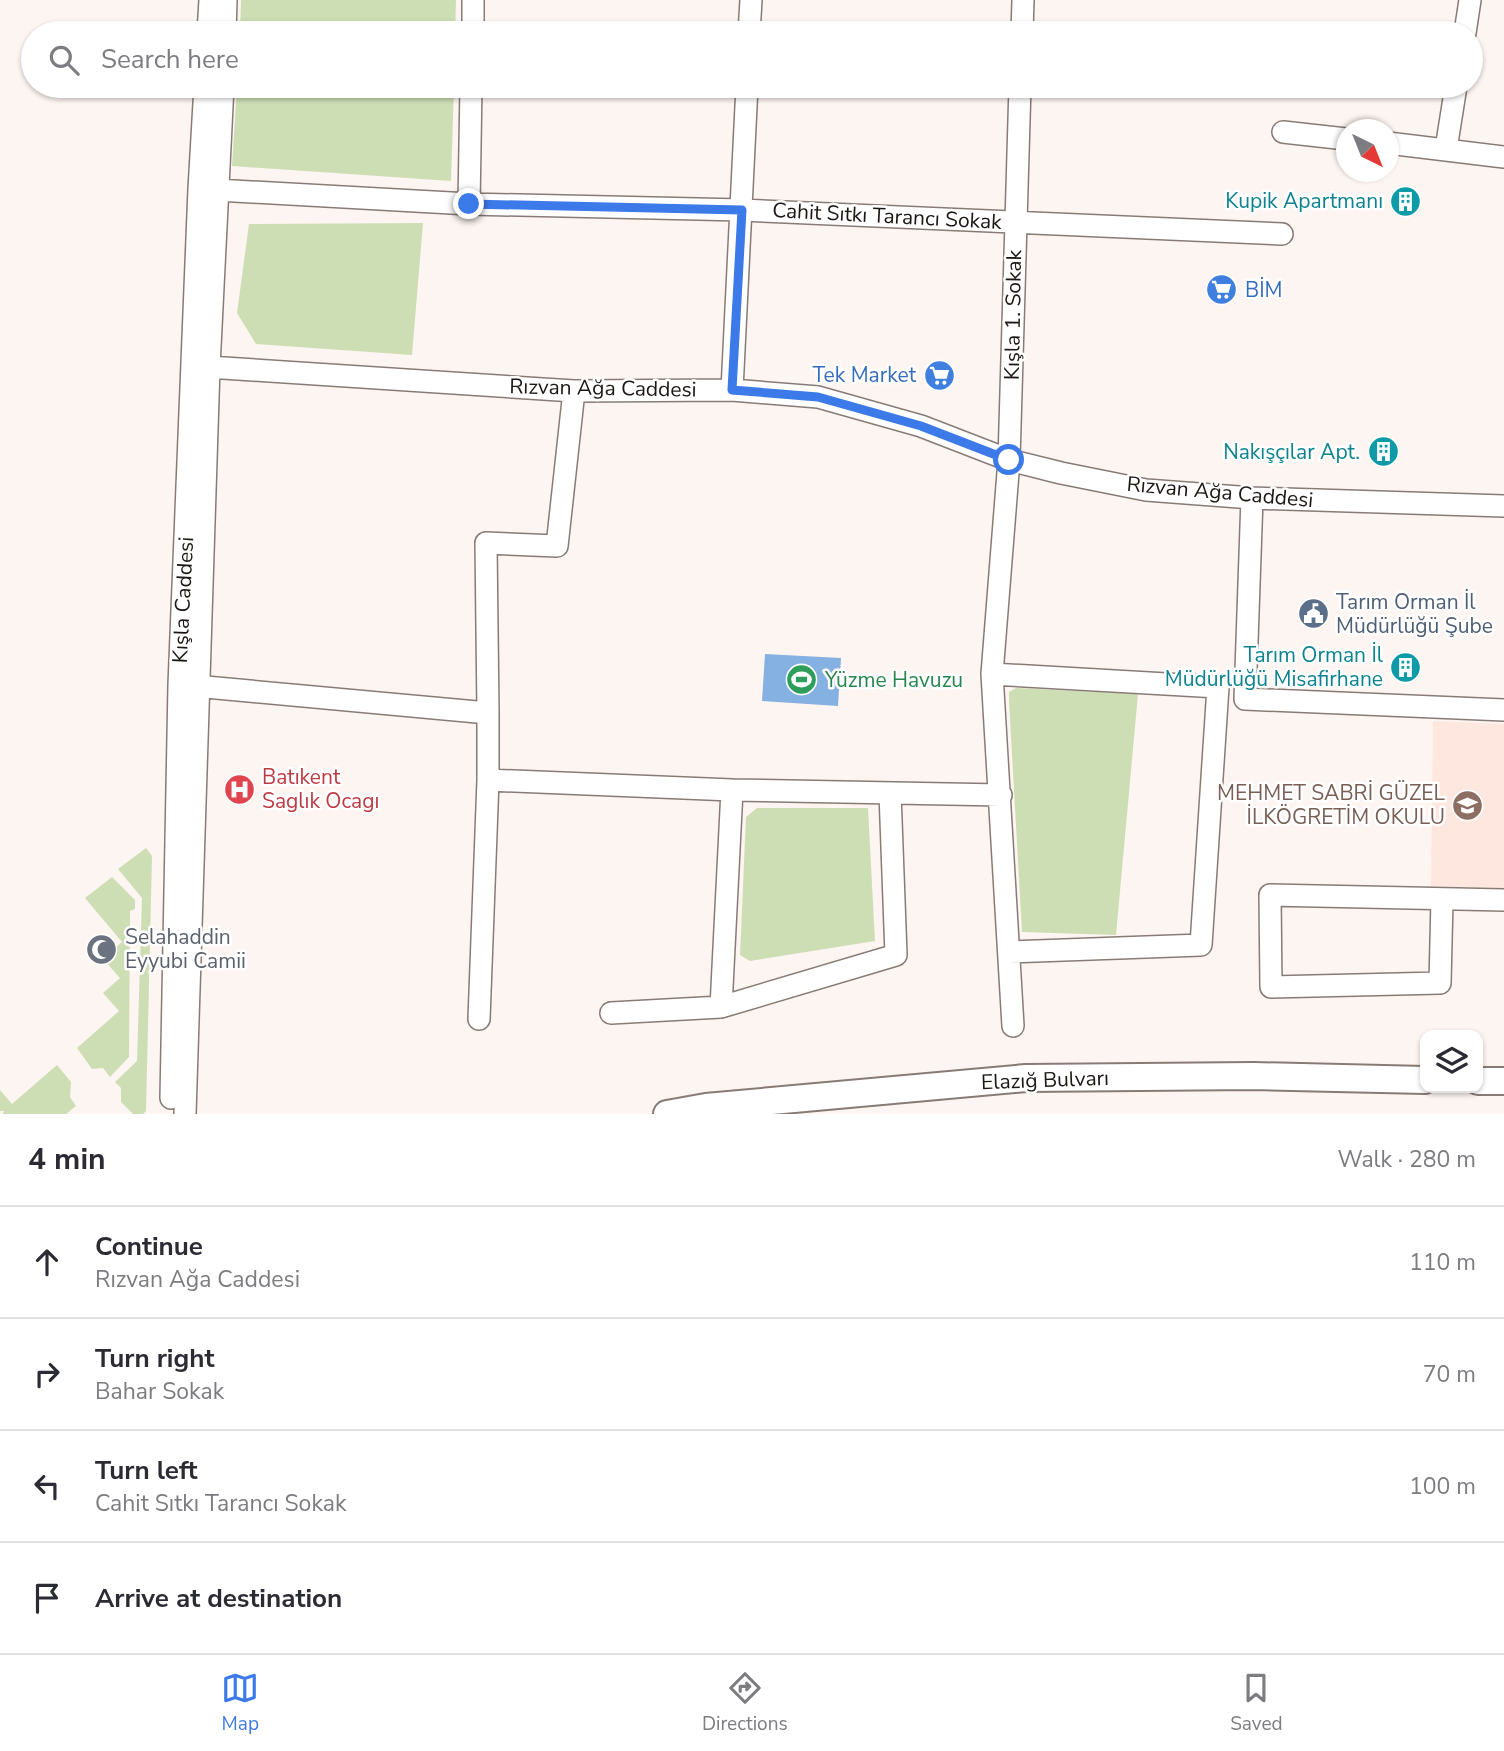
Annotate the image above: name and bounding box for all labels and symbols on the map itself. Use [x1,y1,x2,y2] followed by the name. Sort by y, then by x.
[1336,119,1399,182] north arrow
[1389,184,1423,218] building icon: Kupik Apartmanı
[1225,187,1383,215] place label: Kupik Apartmanı
[453,188,484,219] route end
[772,196,1003,236] street label: Cahit Sıtkı Tarancı Sokak
[998,249,1028,380] street label: Kışla 1. Sokak
[1205,273,1239,307] supermarket icon: BİM
[1245,276,1283,304] place label: BİM
[922,358,956,392] supermarket icon: Tek Market
[813,361,917,389] place label: Tek Market
[509,372,697,404] street label: Rızvan Ağa Caddesi
[1366,435,1400,469] building icon: Nakışçılar Apt.
[1223,438,1360,466] place label: Nakışçılar Apt.
[993,444,1024,475] route start
[1126,470,1314,514] street label: Rızvan Ağa Caddesi
[166,536,200,664] street label: Kışla Caddesi
[1336,588,1493,640] place label: Tarım Orman İl Müdürlüğü Şube
[1296,597,1330,631] public building icon: Tarım Orman İl Müdürlüğü Şube
[1165,641,1384,693] place label: Tarım Orman İl Müdürlüğü Misafirhane
[1389,650,1423,684] building icon: Tarım Orman İl Müdürlüğü Misafirhane
[785,663,819,697] sports icon: Yüzme Havuzu
[824,666,963,694] place label: Yüzme Havuzu
[262,763,379,815] place label: Batıkent Saglık Ocagı
[222,772,256,806] hospital icon: Batıkent Saglık Ocagı
[1217,779,1446,831] place label: MEHMET SABRİ GÜZEL İLKÖGRETİM OKULU
[1451,788,1485,822] school or university icon: MEHMET SABRİ GÜZEL İLKÖGRETİM OKULU
[125,923,246,975] place label: Selahaddin Eyyubi Camii
[85,932,119,966] mosque icon: Selahaddin Eyyubi Camii
[981,1064,1109,1096] street label: Elazığ Bulvarı

